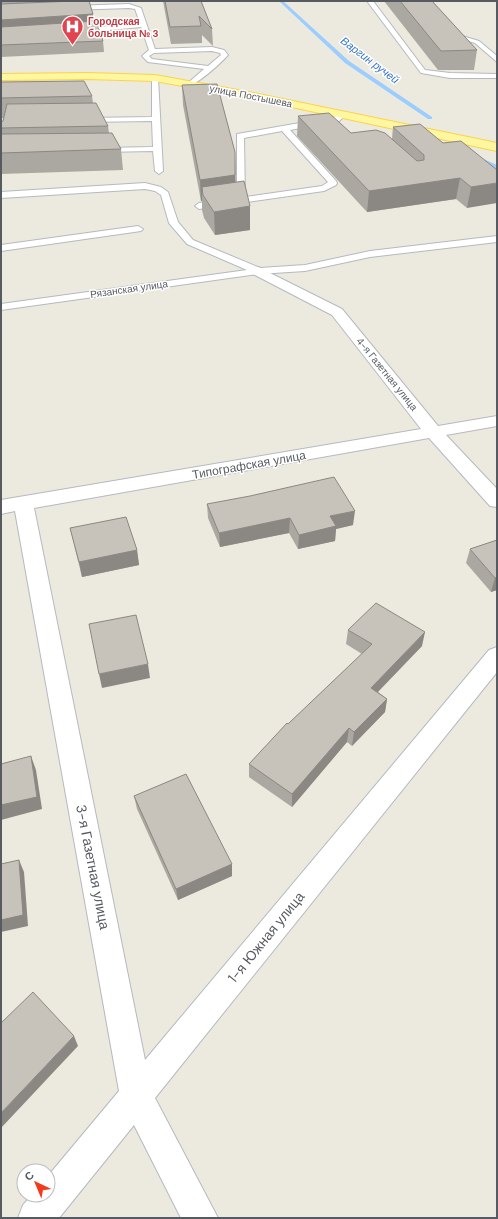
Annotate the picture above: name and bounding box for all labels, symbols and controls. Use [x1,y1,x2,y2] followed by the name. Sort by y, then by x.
[60,14,86,47] hospital icon: Городская больница № 3
[88,15,158,40] place label: Городская больница № 3
[338,34,402,86] water label: Варгин ручей
[209,82,294,110] street label: улица Постышева
[89,277,169,301] street label: Рязанская улица
[353,335,421,414] street label: 4-я Газетная улица
[191,447,307,483] street label: Типографская улица
[72,803,114,931] street label: 3-я Газетная улица
[224,888,308,986] street label: 1-я Южная улица
[16,1163,56,1203] north arrow
[21,1168,37,1184] text: С

